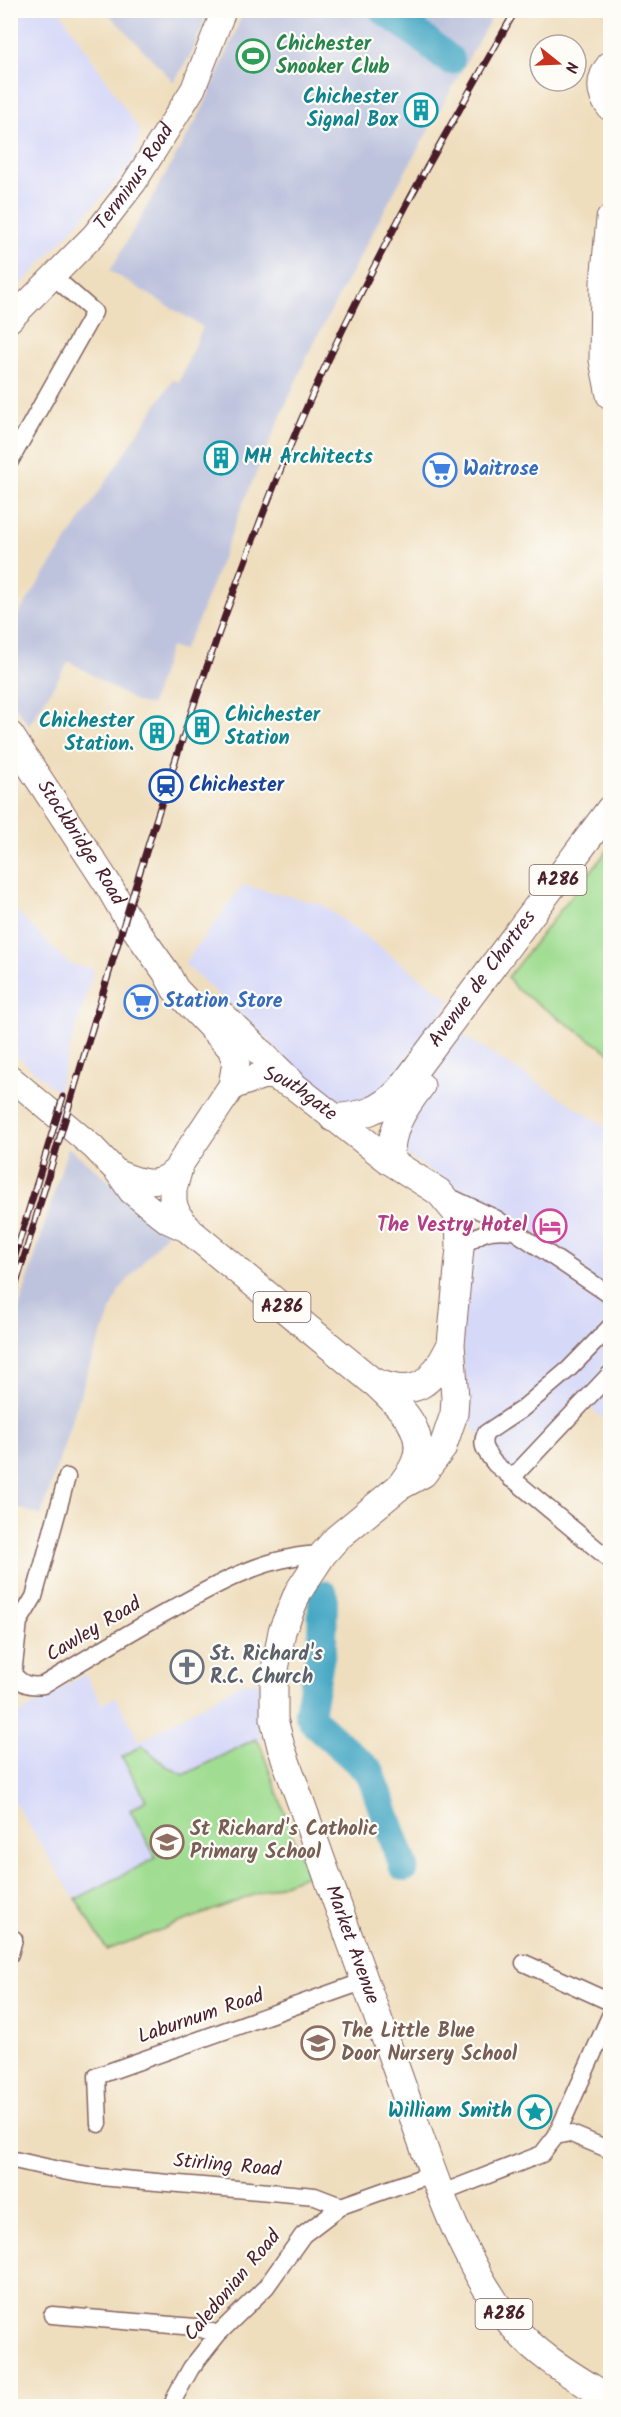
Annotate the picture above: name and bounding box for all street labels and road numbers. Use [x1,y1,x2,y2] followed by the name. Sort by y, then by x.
[86,117,184,238] street label: Terminus Road
[28,774,133,913] street label: Stockbridge Road
[530,865,586,895] road number: A286
[421,903,545,1055] street label: Avenue de Chartres
[262,1059,344,1130] street label: Southgate
[254,1292,310,1322] road number: A286
[40,1588,149,1671] street label: Cawley Road
[315,1881,388,2009] street label: Market Avenue
[134,1980,269,2054] street label: Laburnum Road
[172,2145,283,2187] street label: Stirling Road
[176,2222,290,2349] street label: Caledonian Road
[476,2299,532,2329] road number: A286

